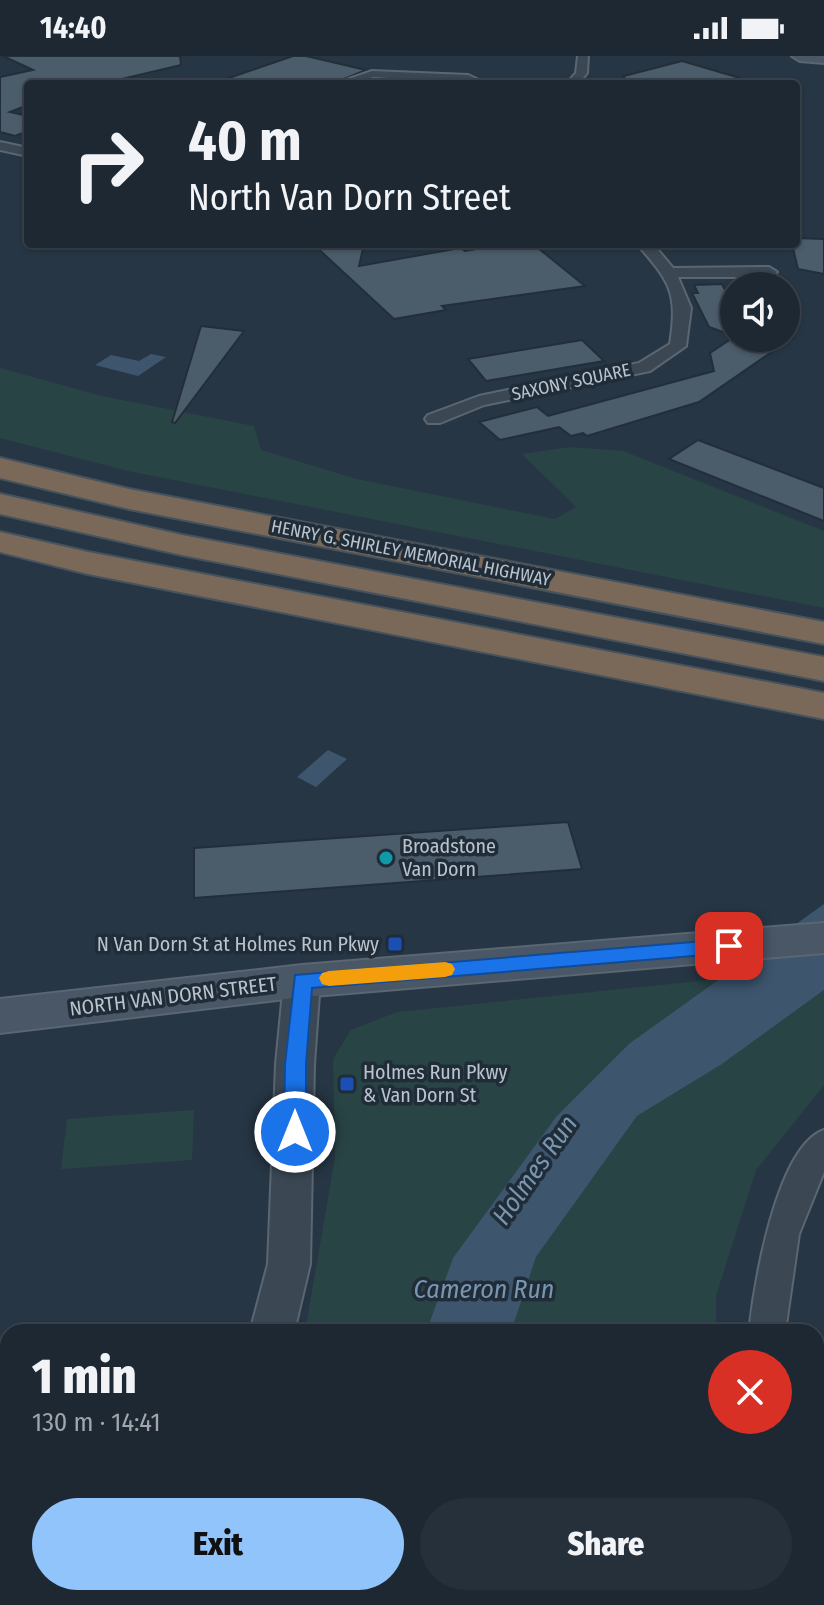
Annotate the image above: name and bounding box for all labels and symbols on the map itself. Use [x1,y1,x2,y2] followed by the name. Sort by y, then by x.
[510,359,632,405] street label: SAXONY SQUARE
[269,515,553,591] street label: HENRY G. SHIRLEY MEMORIAL HIGHWAY
[402,834,496,881] place label: Broadstone Van Dorn
[377,849,395,867] marker: Broadstone Van Dorn
[695,912,763,980] pin
[97,932,379,956] place label: N Van Dorn St at Holmes Run Pkwy
[386,935,404,953] marker: N Van Dorn St at Holmes Run Pkwy
[68,971,278,1021] street label: NORTH VAN DORN STREET
[363,1060,507,1107] place label: Holmes Run Pkwy & Van Dorn St
[338,1075,356,1093] marker: Holmes Run Pkwy & Van Dorn St
[253,1090,337,1174] position arrow
[486,1109,584,1231] water label: Holmes Run
[414,1274,554,1305] water label: Cameron Run

